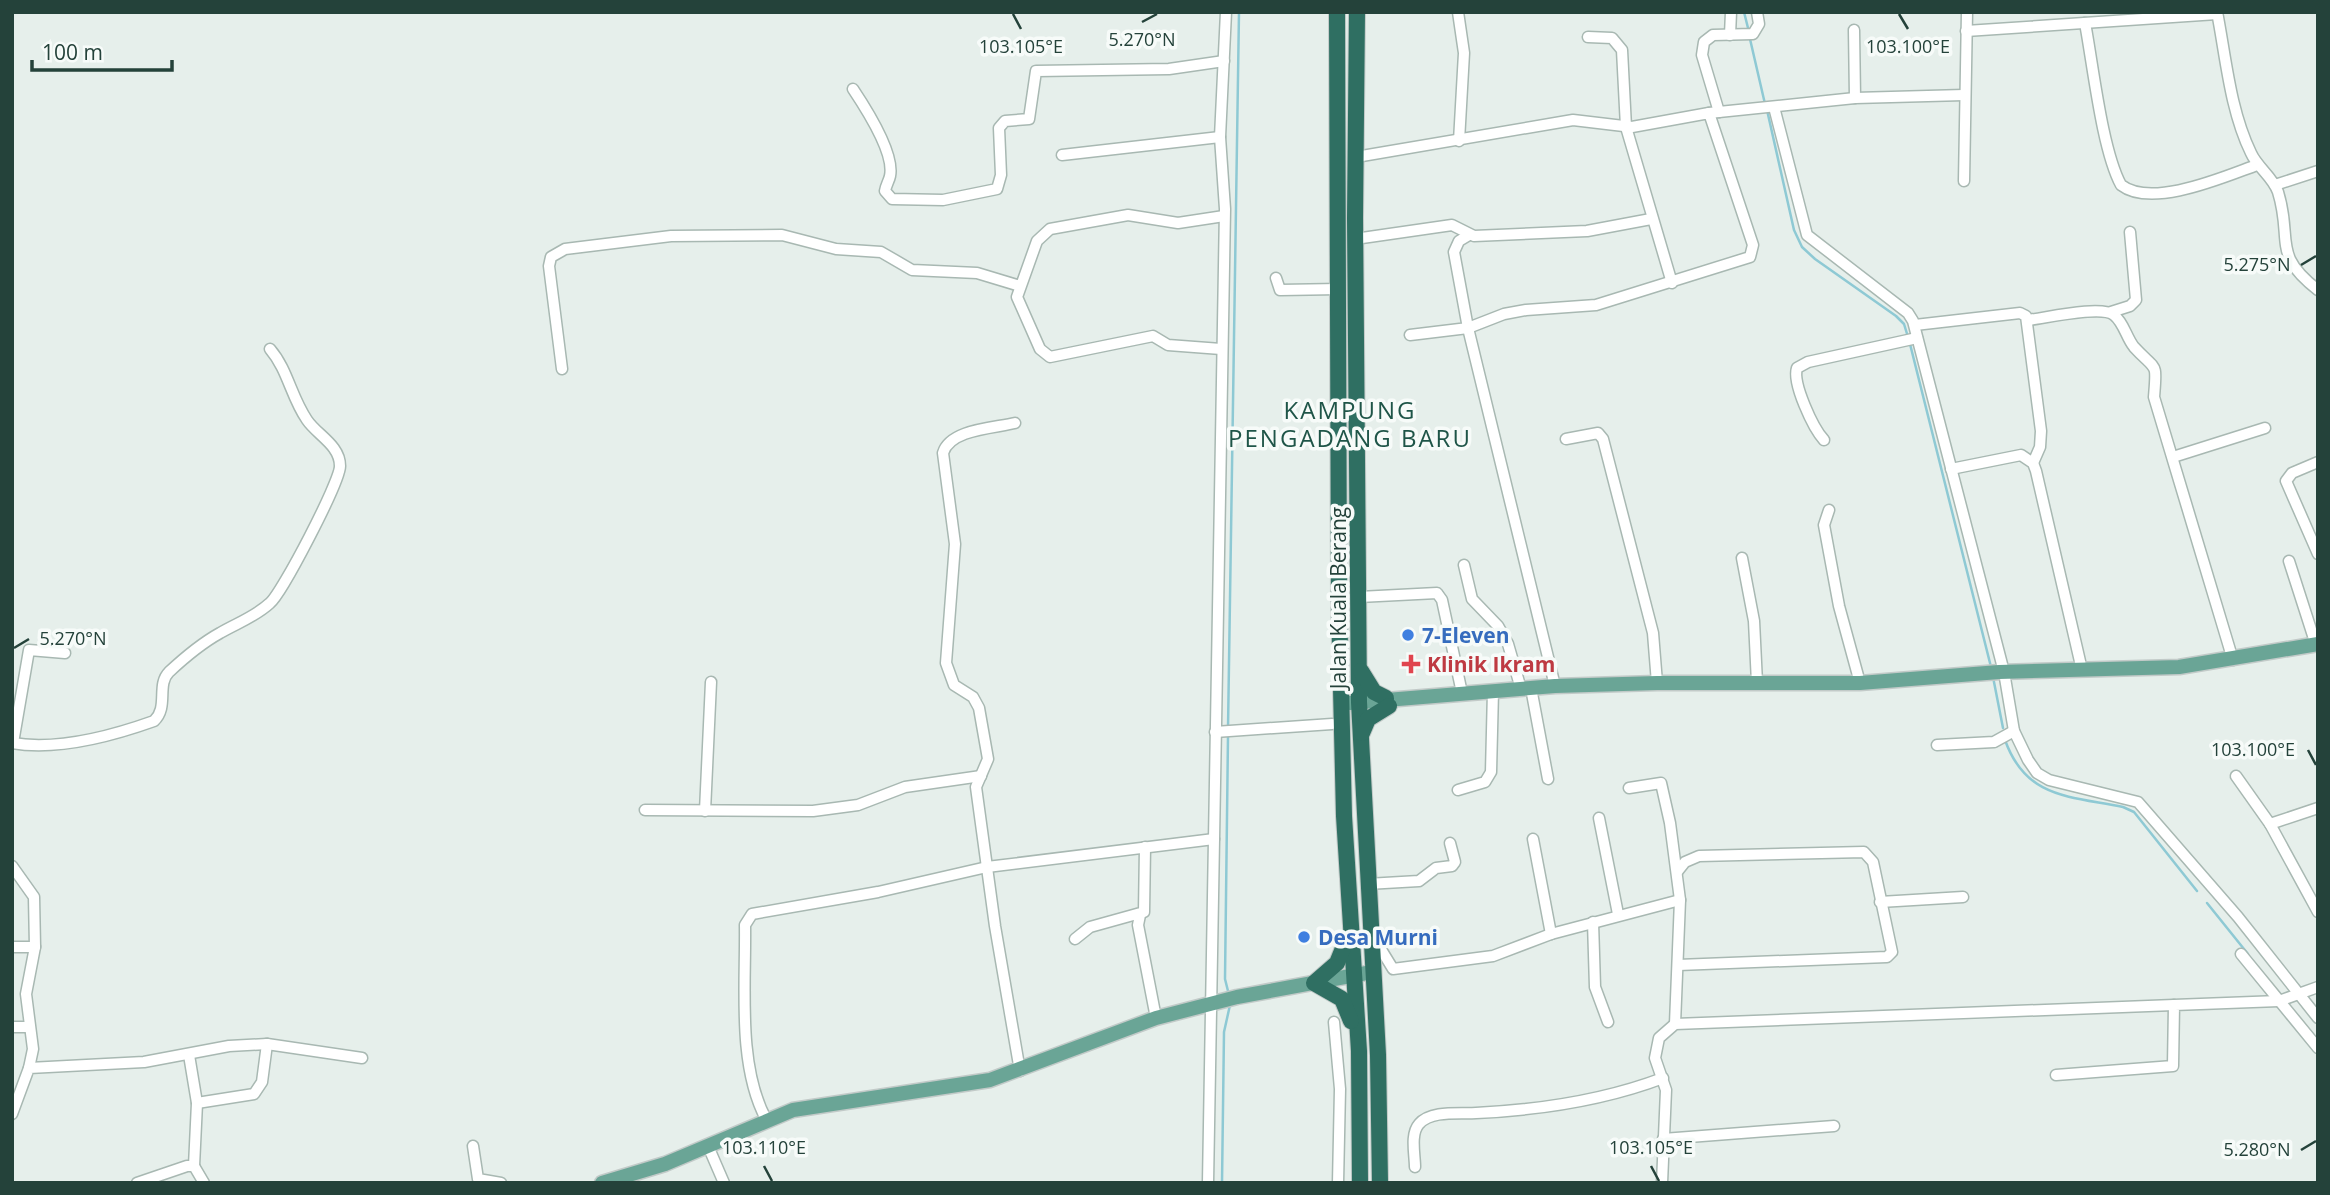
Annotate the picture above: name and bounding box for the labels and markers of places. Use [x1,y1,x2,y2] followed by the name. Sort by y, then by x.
[1422,621,1510,649] place label: 7-Eleven
[1400,627,1416,643] marker: 7-Eleven
[1427,650,1555,678] place label: Klinik Ikram
[1401,654,1421,674] marker: Klinik Ikram
[1318,923,1438,951] place label: Desa Murni
[1296,929,1312,945] marker: Desa Murni

